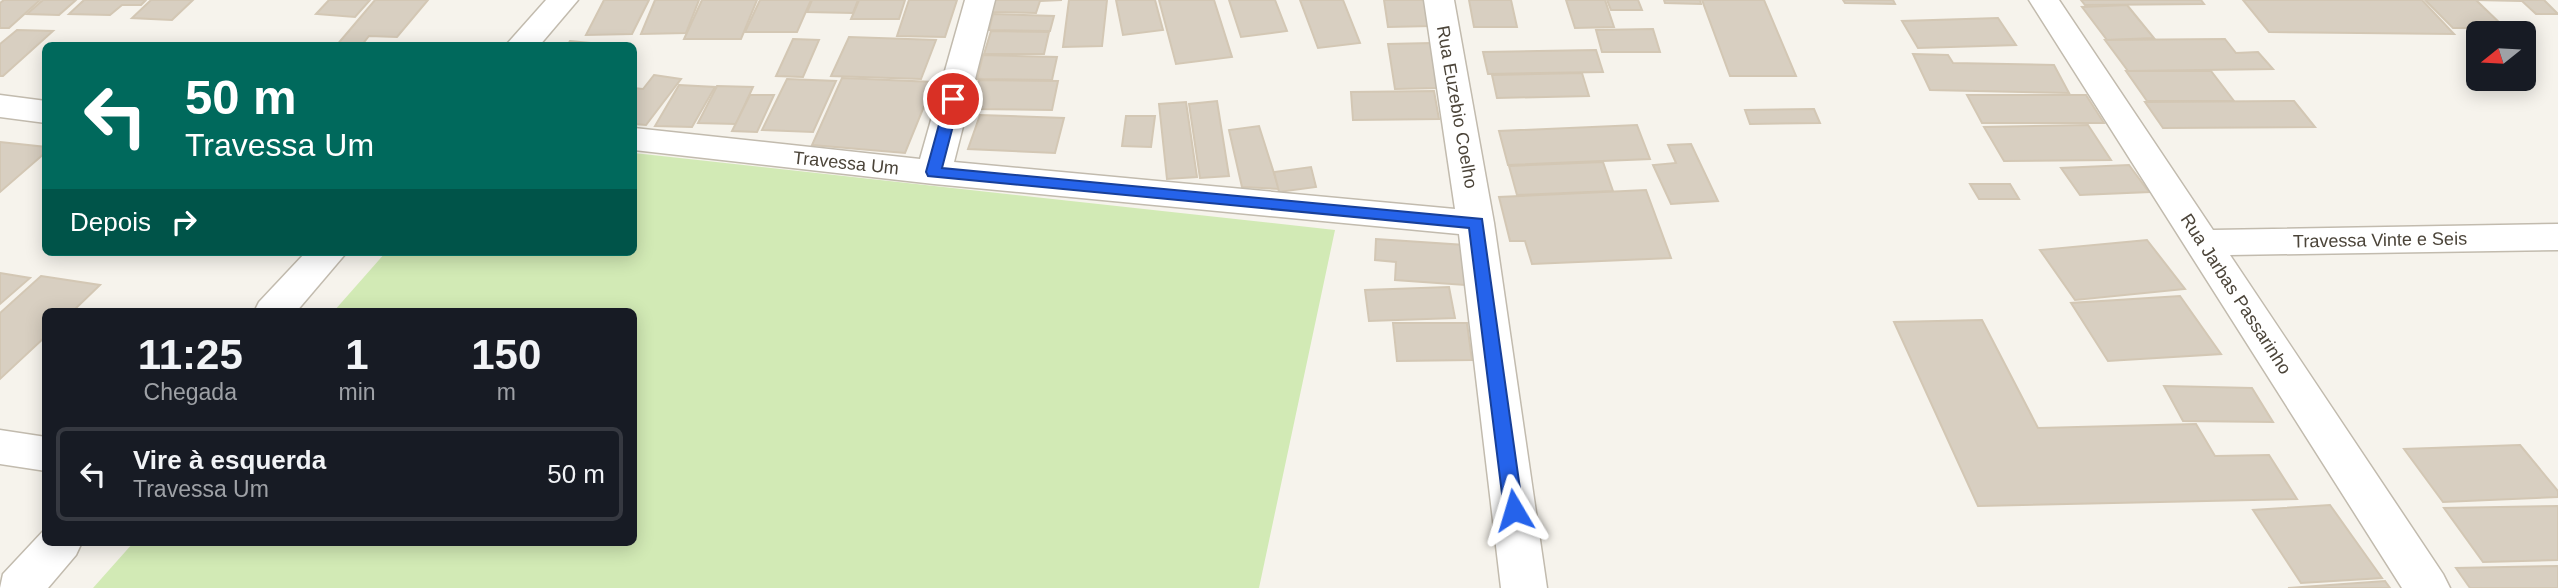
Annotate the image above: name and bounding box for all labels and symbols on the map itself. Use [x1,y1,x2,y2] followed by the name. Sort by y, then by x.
[2466,21,2536,91] north arrow
[1433,24,1481,190] street label: Rua Euzebio Coelho
[923,69,983,129] pin
[792,147,900,179] street label: Travessa Um
[2177,210,2295,378] street label: Rua Jarbas Passarinho
[2293,228,2467,252] street label: Travessa Vinte e Seis
[1477,473,1551,547] position arrow

